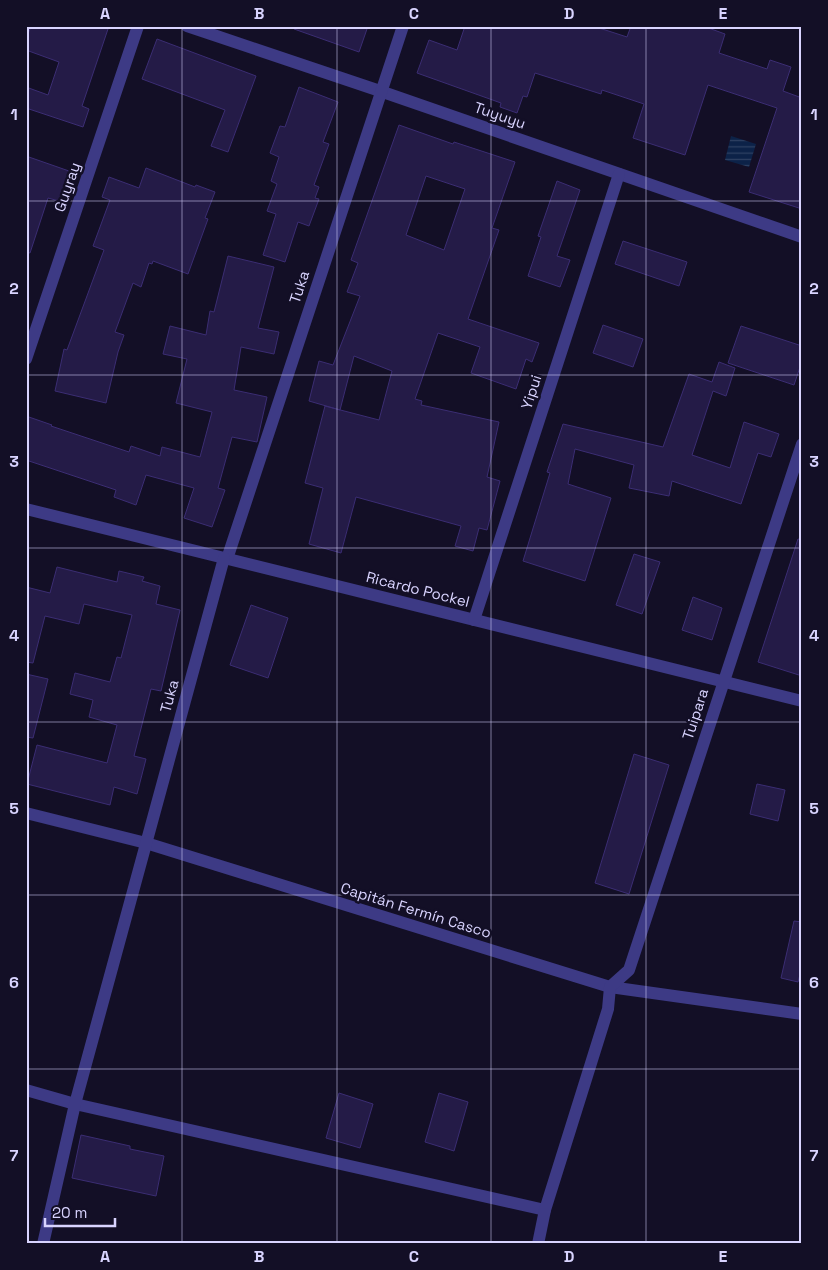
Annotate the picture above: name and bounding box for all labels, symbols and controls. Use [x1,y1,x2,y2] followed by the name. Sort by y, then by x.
[100,3,110,24] text: A
[254,3,264,24] text: B
[409,3,419,24] text: C
[564,3,574,24] text: D
[719,3,728,24] text: E
[472,97,528,133] street label: Tuyuyu
[10,104,18,125] text: 1
[810,104,818,125] text: 1
[50,160,84,214] street label: Guyray
[285,268,313,306] street label: Tuka
[9,278,19,299] text: 2
[809,278,819,299] text: 2
[517,372,545,412] street label: Yipui
[9,451,19,472] text: 3
[809,451,819,472] text: 3
[364,567,472,611] street label: Ricardo Pockel
[9,625,19,646] text: 4
[809,625,819,646] text: 4
[156,677,183,715] street label: Tuka
[678,686,712,742] street label: Tuipara
[9,798,19,819] text: 5
[809,798,819,819] text: 5
[338,878,494,942] street label: Capitán Fermín Casco
[9,972,19,993] text: 6
[809,972,819,993] text: 6
[10,1145,19,1166] text: 7
[810,1145,819,1166] text: 7
[45,1195,115,1227] scale bar
[52,1203,87,1222] text: 20 m
[100,1246,110,1267] text: A
[254,1246,264,1267] text: B
[409,1246,419,1267] text: C
[564,1246,574,1267] text: D
[719,1246,728,1267] text: E

